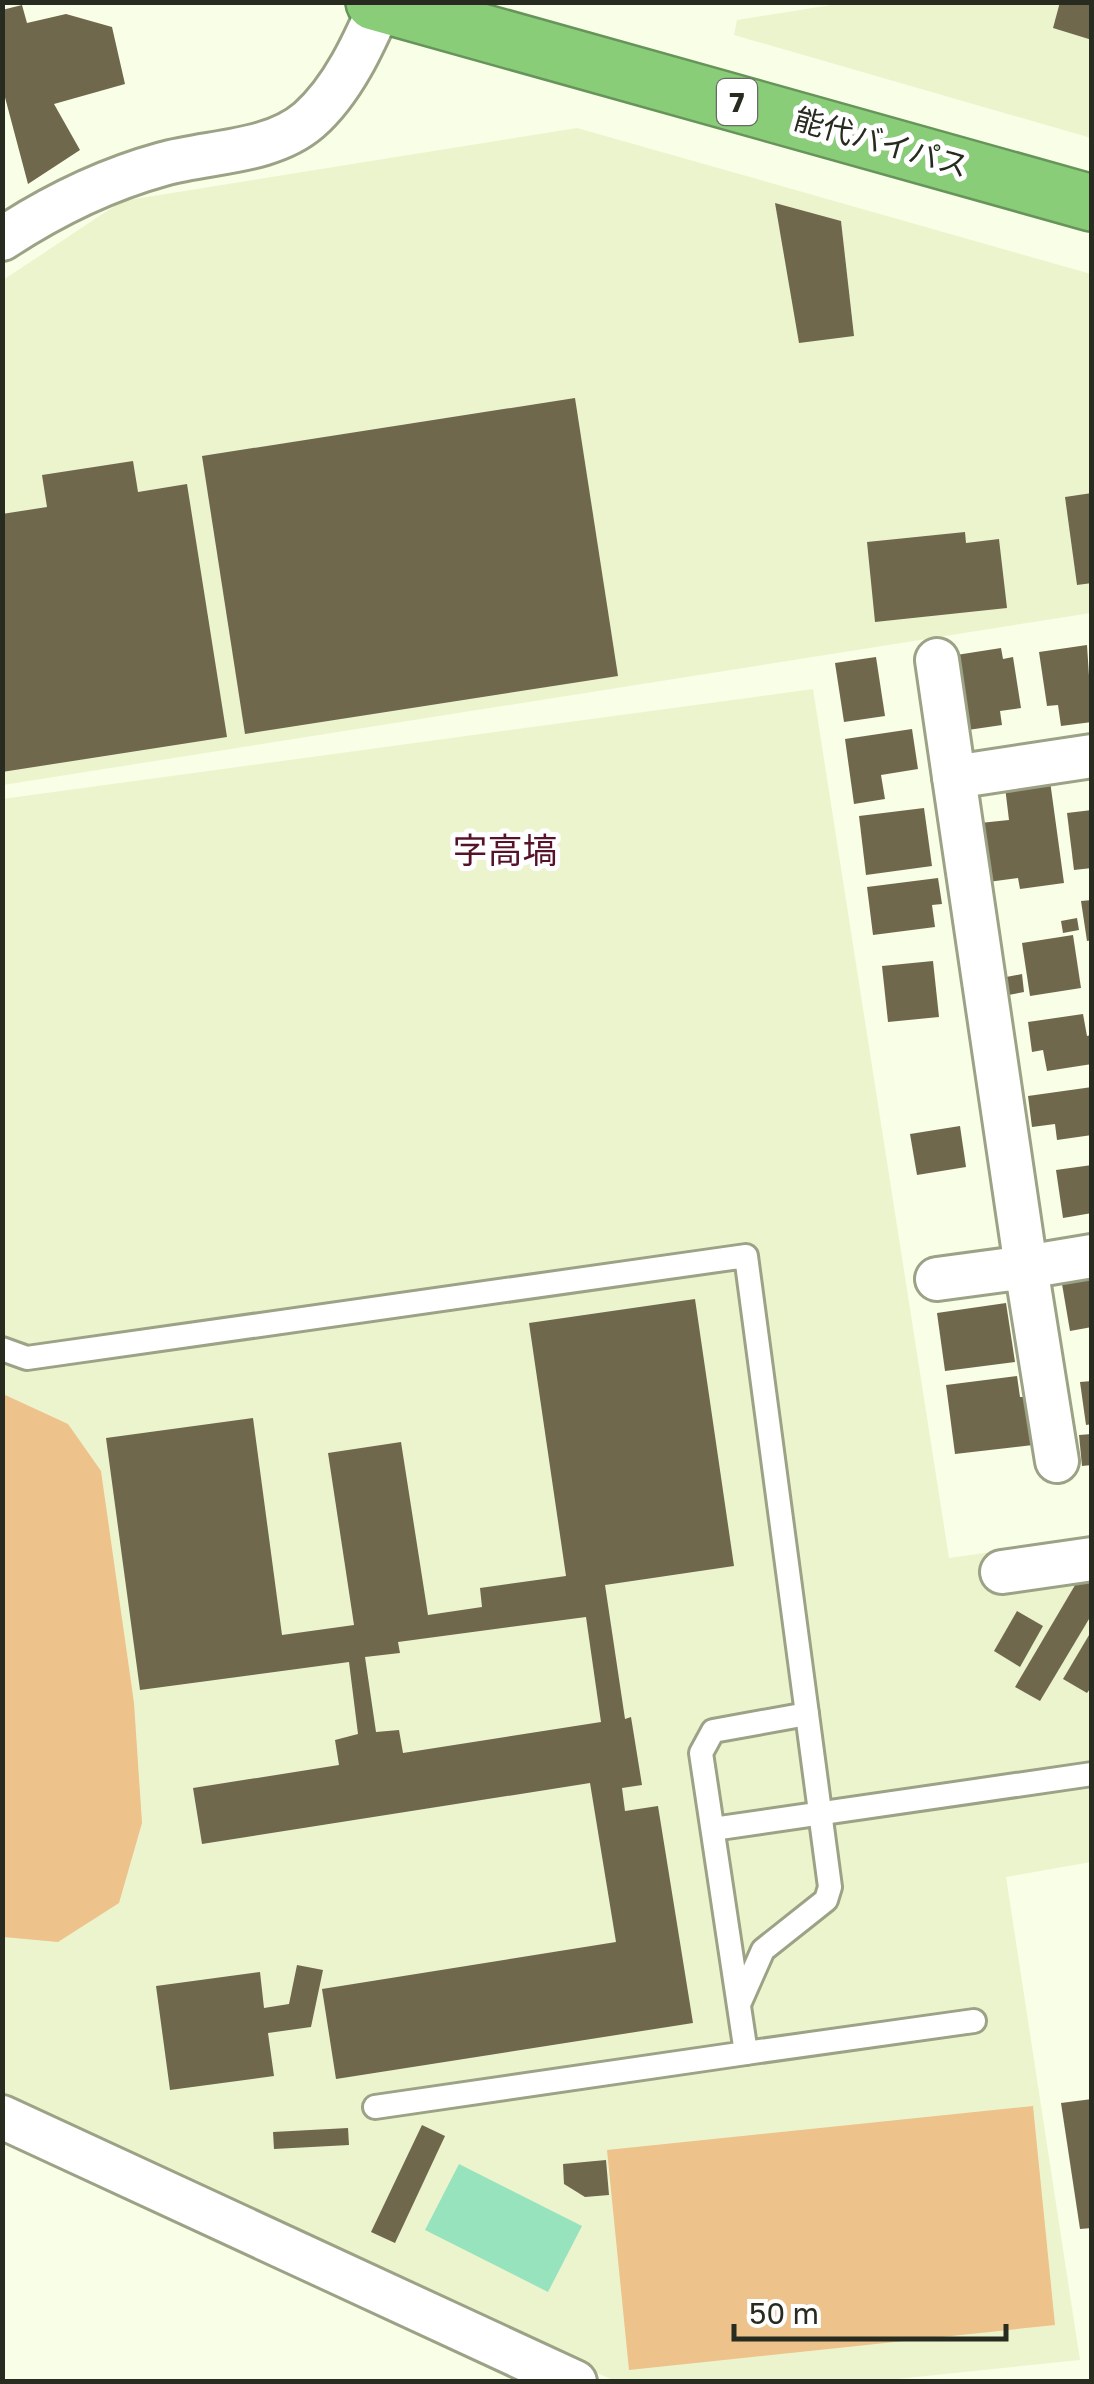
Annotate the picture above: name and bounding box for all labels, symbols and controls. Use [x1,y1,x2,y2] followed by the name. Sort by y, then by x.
[717,79,757,125] road number: 7
[790,100,972,184] street label: 能代バイパス
[452,829,558,871] district label: 字高塙
[734,2279,1006,2341] scale bar
[749,2295,819,2331] text: 50 m

